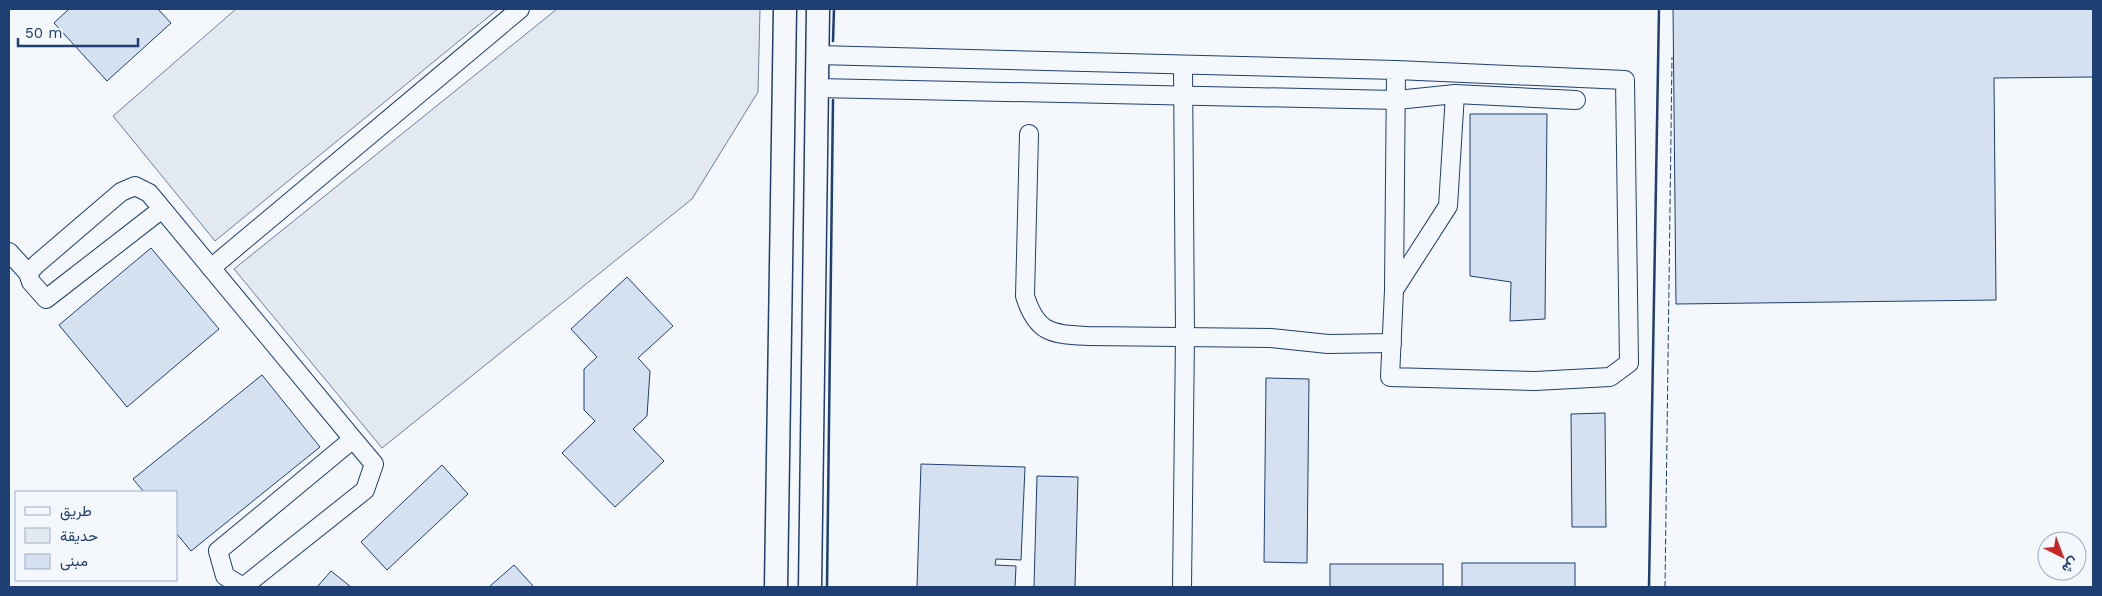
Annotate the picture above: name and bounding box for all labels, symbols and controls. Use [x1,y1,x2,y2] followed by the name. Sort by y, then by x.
[18,15,138,47] scale bar
[25,24,62,42] text: 50 m
[15,491,178,581] legend
[60,502,92,521] text: طريق
[60,527,98,545] text: حديقة
[2037,531,2087,581] north arrow
[60,552,88,571] text: مبنى
[2058,553,2082,577] text: ش

